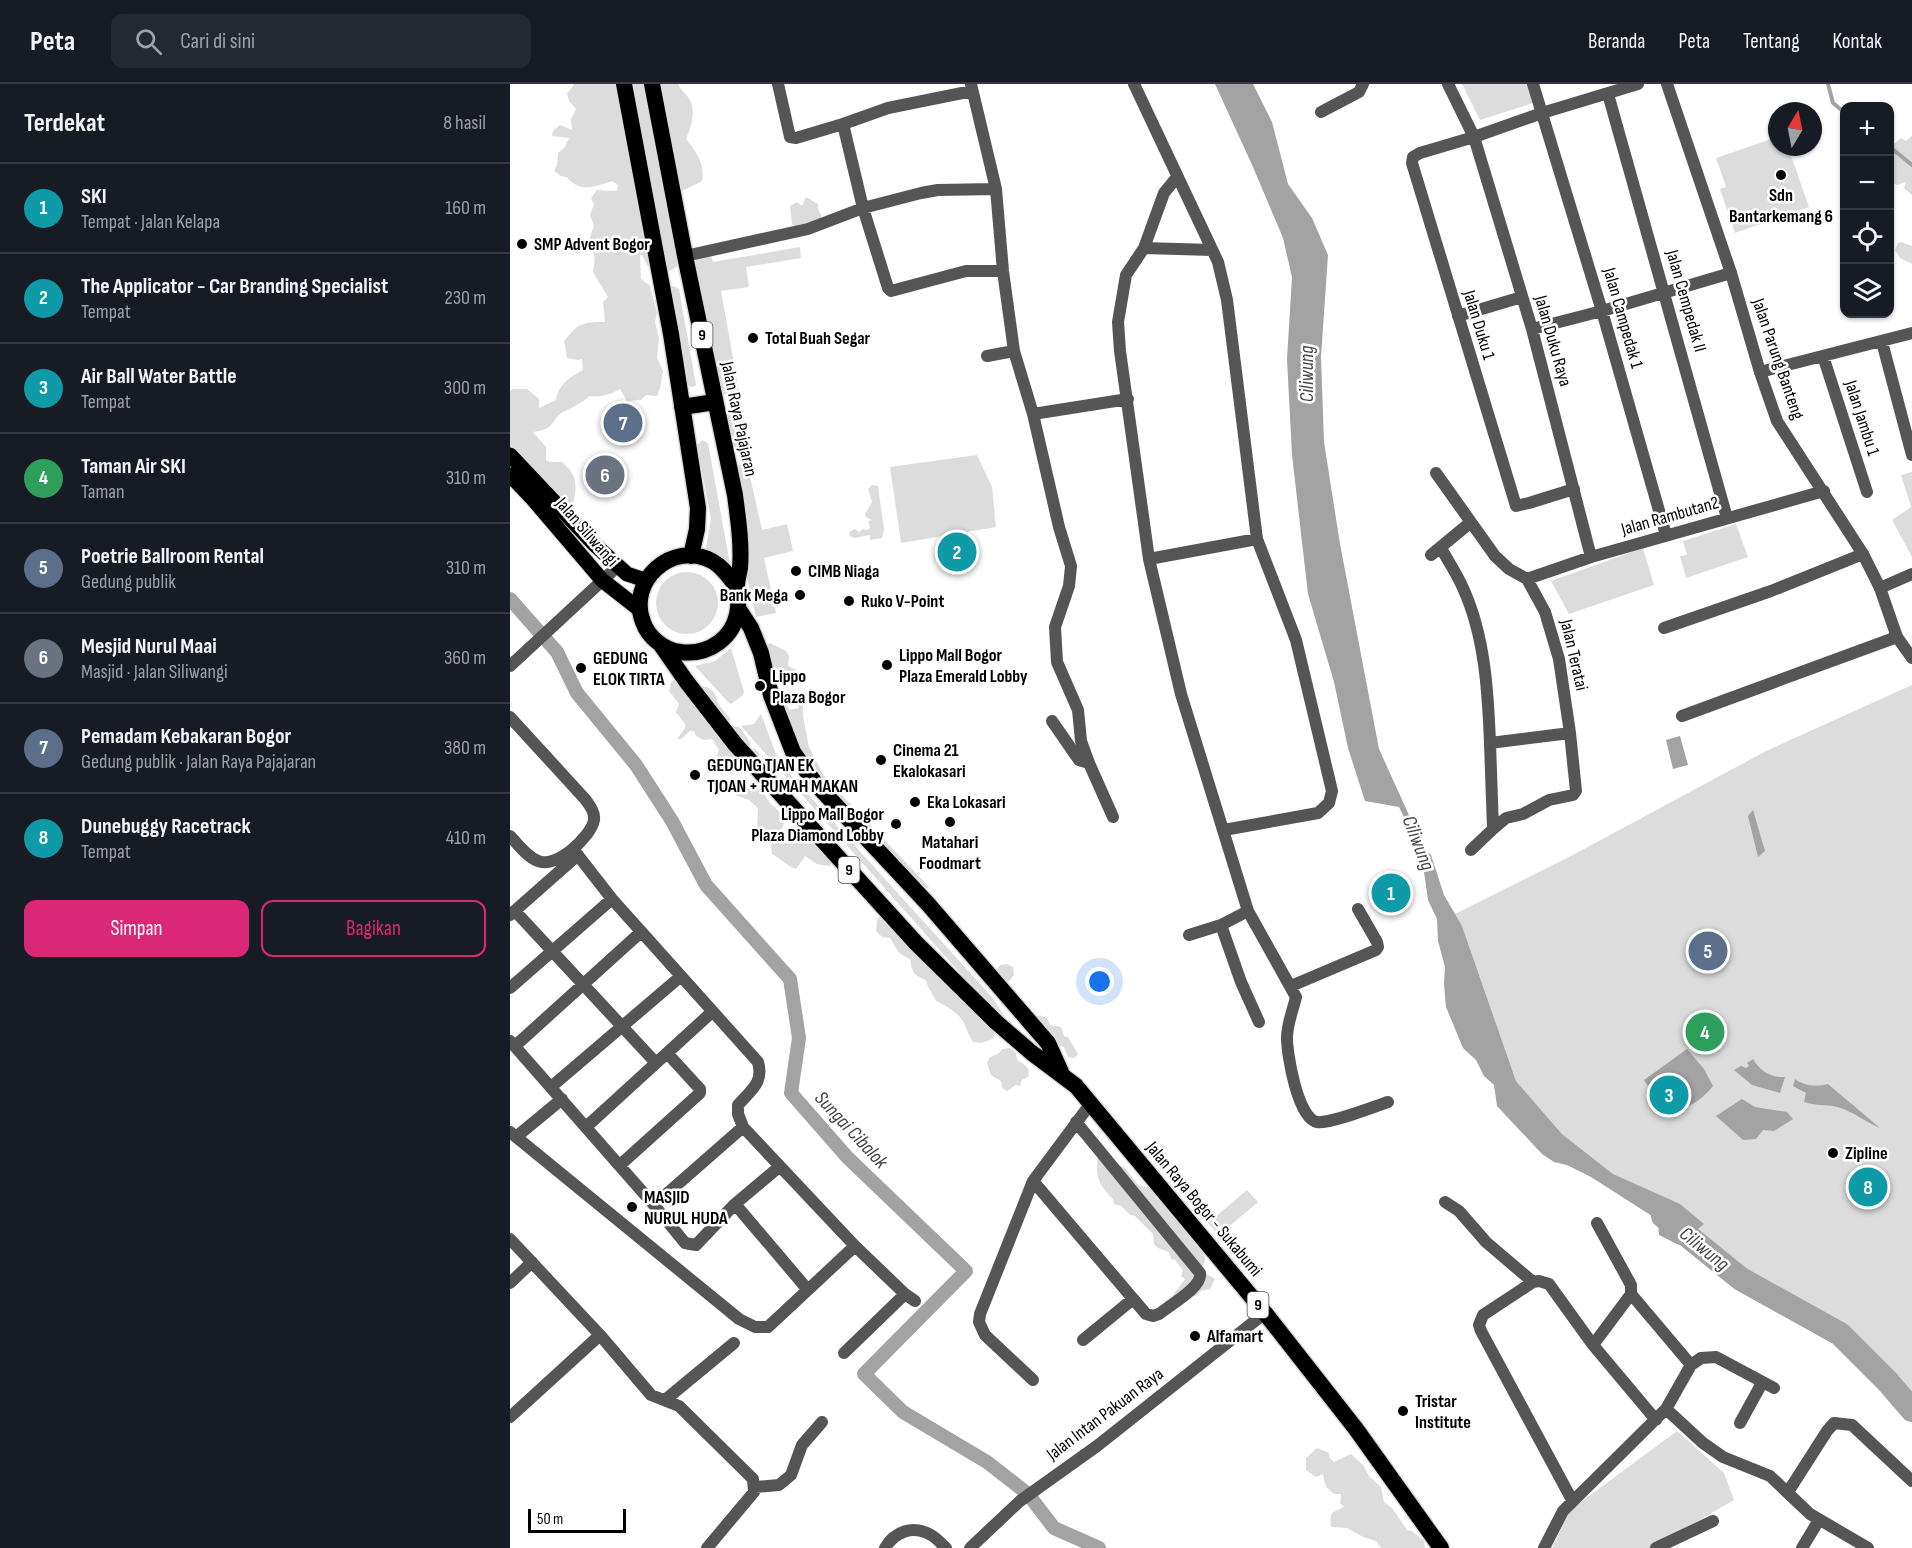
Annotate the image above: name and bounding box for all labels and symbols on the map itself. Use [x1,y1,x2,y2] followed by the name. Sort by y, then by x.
[1768,102,1822,156] north arrow
[1774,168,1788,182] marker: Sdn Bantarkemang 6
[1729,185,1833,227] place label: Sdn Bantarkemang 6
[534,234,650,255] place label: SMP Advent Bogor
[515,237,529,251] marker: SMP Advent Bogor
[1661,247,1711,354] street label: Jalan Cempedak II
[1598,264,1648,371] street label: Jalan Campedak 1
[1458,287,1500,363] street label: Jalan Duku 1
[1530,292,1576,389] street label: Jalan Duku Raya
[1747,295,1809,422] street label: Jalan Parung Banteng
[692,322,712,348] road number: 9
[765,328,871,349] place label: Total Buah Segar
[746,331,760,345] marker: Total Buah Segar
[1295,346,1319,402] water label: Ciliwung
[716,359,761,478] street label: Jalan Raya Pajajaran
[1840,377,1884,459] street label: Jalan Jambu 1
[604,400,642,446] pin: 7
[586,452,625,498] pin: 6
[551,492,623,571] street label: Jalan Siliwangi
[1618,492,1721,540] street label: Jalan Rambutan2
[938,530,976,574] pin: 2
[808,561,879,582] place label: CIMB Niaga
[789,564,803,578] marker: CIMB Niaga
[720,585,788,606] place label: Bank Mega
[793,588,807,602] marker: Bank Mega
[861,591,944,612] place label: Ruko V-Point
[842,594,856,608] marker: Ruko V-Point
[1555,616,1592,693] street label: Jalan Teratai
[899,645,1028,687] place label: Lippo Mall Bogor Plaza Emerald Lobby
[593,648,665,690] place label: GEDUNG ELOK TIRTA
[880,658,894,672] marker: Lippo Mall Bogor Plaza Emerald Lobby
[574,661,588,675] marker: GEDUNG ELOK TIRTA
[772,666,846,708] place label: Lippo Plaza Bogor
[753,679,767,693] marker: Lippo Plaza Bogor
[893,740,966,782] place label: Cinema 21 Ekalokasari
[874,753,888,767] marker: Cinema 21 Ekalokasari
[707,755,858,797] place label: GEDUNG TJAN EK TJOAN + RUMAH MAKAN
[688,768,702,782] marker: GEDUNG TJAN EK TJOAN + RUMAH MAKAN
[927,792,1006,813] place label: Eka Lokasari
[908,795,922,809] marker: Eka Lokasari
[751,804,884,846] place label: Lippo Mall Bogor Plaza Diamond Lobby
[1397,812,1439,874] water label: Ciliwung
[943,815,957,829] marker: Matahari Foodmart
[889,817,903,831] marker: Lippo Mall Bogor Plaza Diamond Lobby
[919,832,981,874] place label: Matahari Foodmart
[838,857,860,883] road number: 9
[1372,870,1410,916] pin: 1
[1688,928,1728,974] pin: 5
[1085,967,1114,996] your location
[1686,1010,1724,1054] pin: 4
[1650,1072,1688,1118] pin: 3
[809,1087,893,1174] water label: Sungai Cibalok
[1141,1137,1266,1281] street label: Jalan Raya Bogor - Sukabumi
[1845,1143,1888,1164] place label: Zipline
[1826,1146,1840,1160] marker: Zipline
[1848,1164,1888,1210] pin: 8
[644,1187,728,1229] place label: MASJID NURUL HUDA
[625,1200,639,1214] marker: MASJID NURUL HUDA
[1674,1222,1734,1276] water label: Ciliwung
[1248,1292,1268,1318] road number: 9
[1206,1326,1263,1347] place label: Alfamart
[1188,1329,1202,1343] marker: Alfamart
[1042,1363,1167,1465] street label: Jalan Intan Pakuan Raya
[1415,1391,1471,1433] place label: Tristar Institute
[1396,1404,1410,1418] marker: Tristar Institute
[528,1506,626,1534] scale bar

